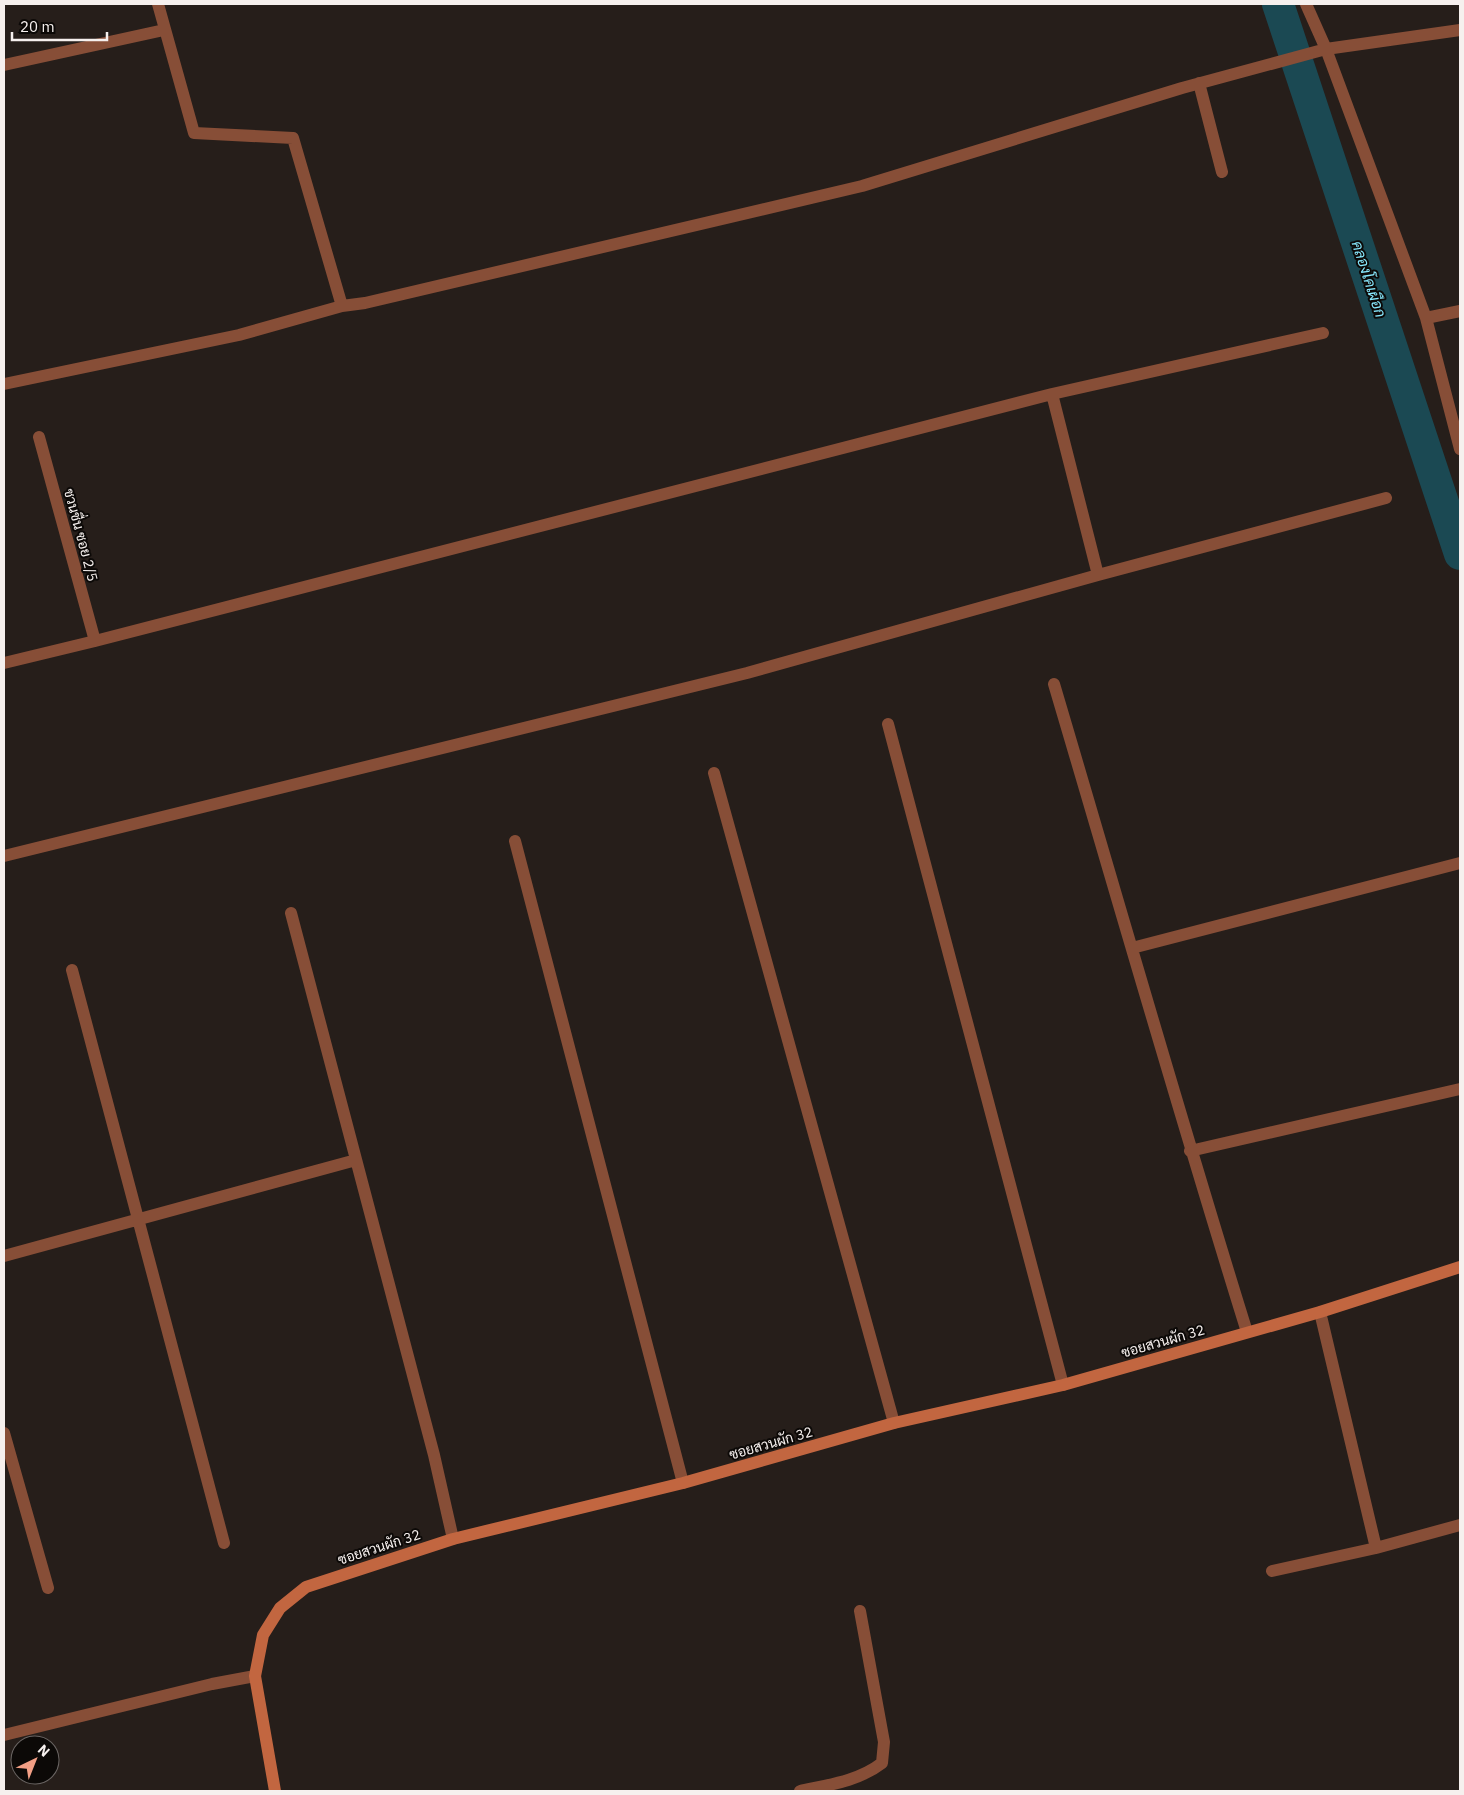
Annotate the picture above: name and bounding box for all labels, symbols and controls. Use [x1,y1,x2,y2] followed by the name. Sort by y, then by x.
[12,10,108,42] scale bar
[20,17,55,36] text: 20 m
[1348,238,1390,320] water label: คลองโคเผือก
[60,486,105,583] street label: ชวนชื่น ซอย 2/5
[1119,1321,1207,1361] street label: ซอยสวนผัก 32
[727,1423,815,1463] street label: ซอยสวนผัก 32
[335,1525,423,1569] street label: ซอยสวนผัก 32
[10,1735,60,1785] north arrow
[34,1740,54,1761] text: N

